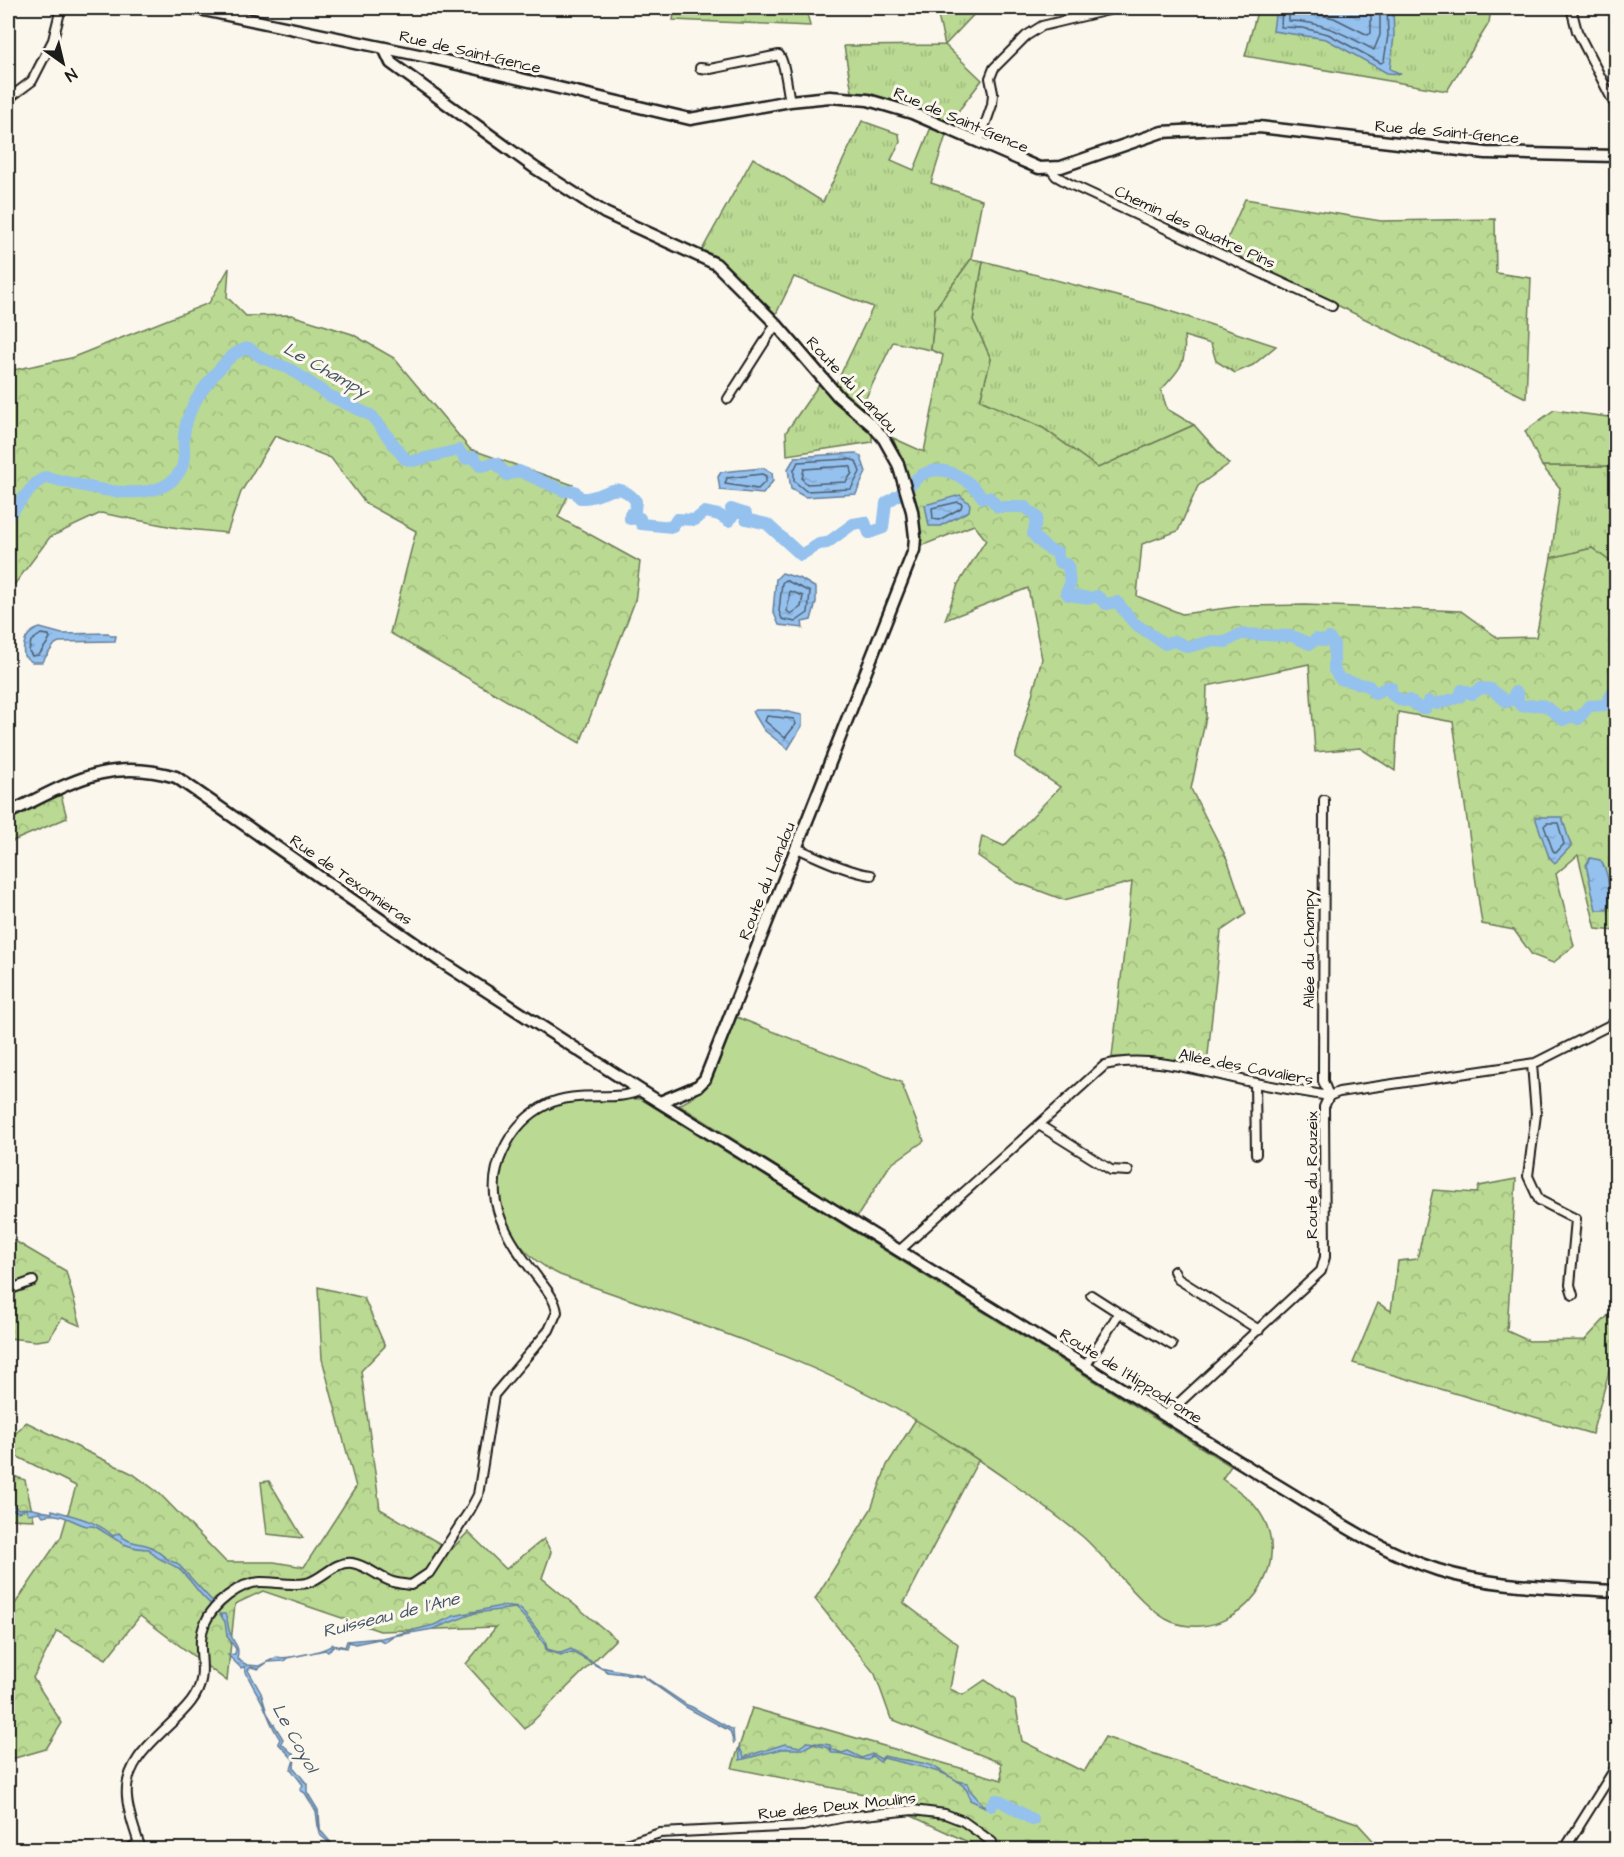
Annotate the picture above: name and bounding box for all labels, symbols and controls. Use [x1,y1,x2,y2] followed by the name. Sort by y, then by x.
[397,25,543,79] street label: Rue de Saint-Gence
[33,33,93,93] north arrow
[61,63,81,87] text: N
[890,82,1032,159] street label: Rue de Saint-Gence
[1374,115,1520,149] street label: Rue de Saint-Gence
[1111,180,1279,274] street label: Chemin des Quatre Pins
[801,332,903,438] street label: Route du Landou
[278,336,375,406] water label: Le Champy
[733,819,801,943] street label: Route du Landou
[285,829,417,931] street label: Rue de Texonnieras
[1298,889,1321,1009] street label: Allée du Champy
[1177,1043,1315,1091] street label: Allée des Cavaliers
[1301,1111,1323,1239] street label: Route du Rouzeix
[1055,1323,1207,1429] street label: Route de l'Hippodrome
[320,1586,463,1644] water label: Ruisseau de l'Ane
[265,1699,325,1779] water label: Le Coyol
[757,1787,917,1825] street label: Rue des Deux Moulins

